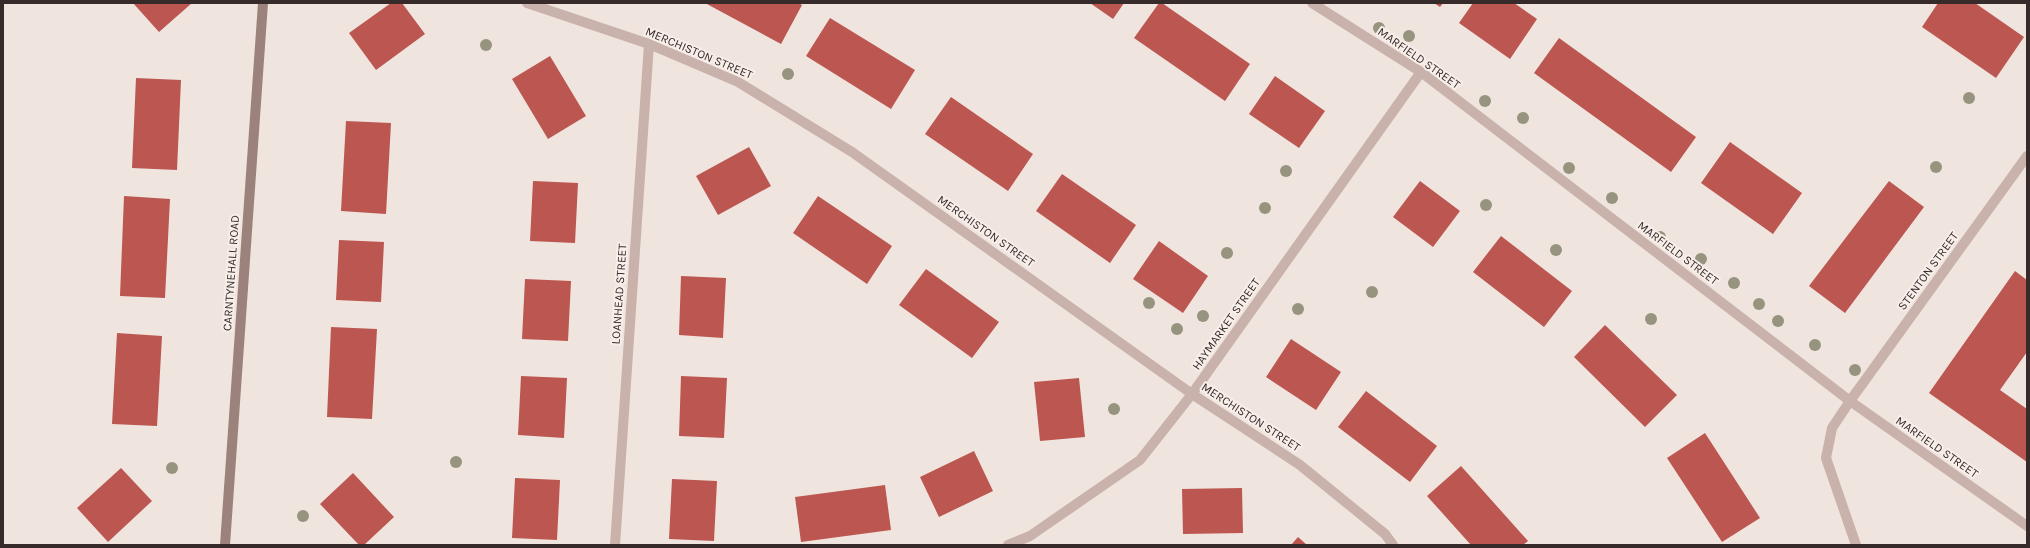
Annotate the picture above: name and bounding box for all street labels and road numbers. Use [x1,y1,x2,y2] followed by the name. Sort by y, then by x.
[643,24,755,82] street label: MERCHISTON STREET
[1375,24,1463,92] street label: MARFIELD STREET
[935,192,1037,270] street label: MERCHISTON STREET
[220,214,242,331] street label: CARNTYNEHALL ROAD
[1635,218,1721,288] street label: MARFIELD STREET
[1895,229,1961,313] street label: STENTON STREET
[608,243,630,345] street label: LOANHEAD STREET
[1189,276,1263,372] street label: HAYMARKET STREET
[1199,380,1303,454] street label: MERCHISTON STREET
[1893,413,1981,481] street label: MARFIELD STREET

